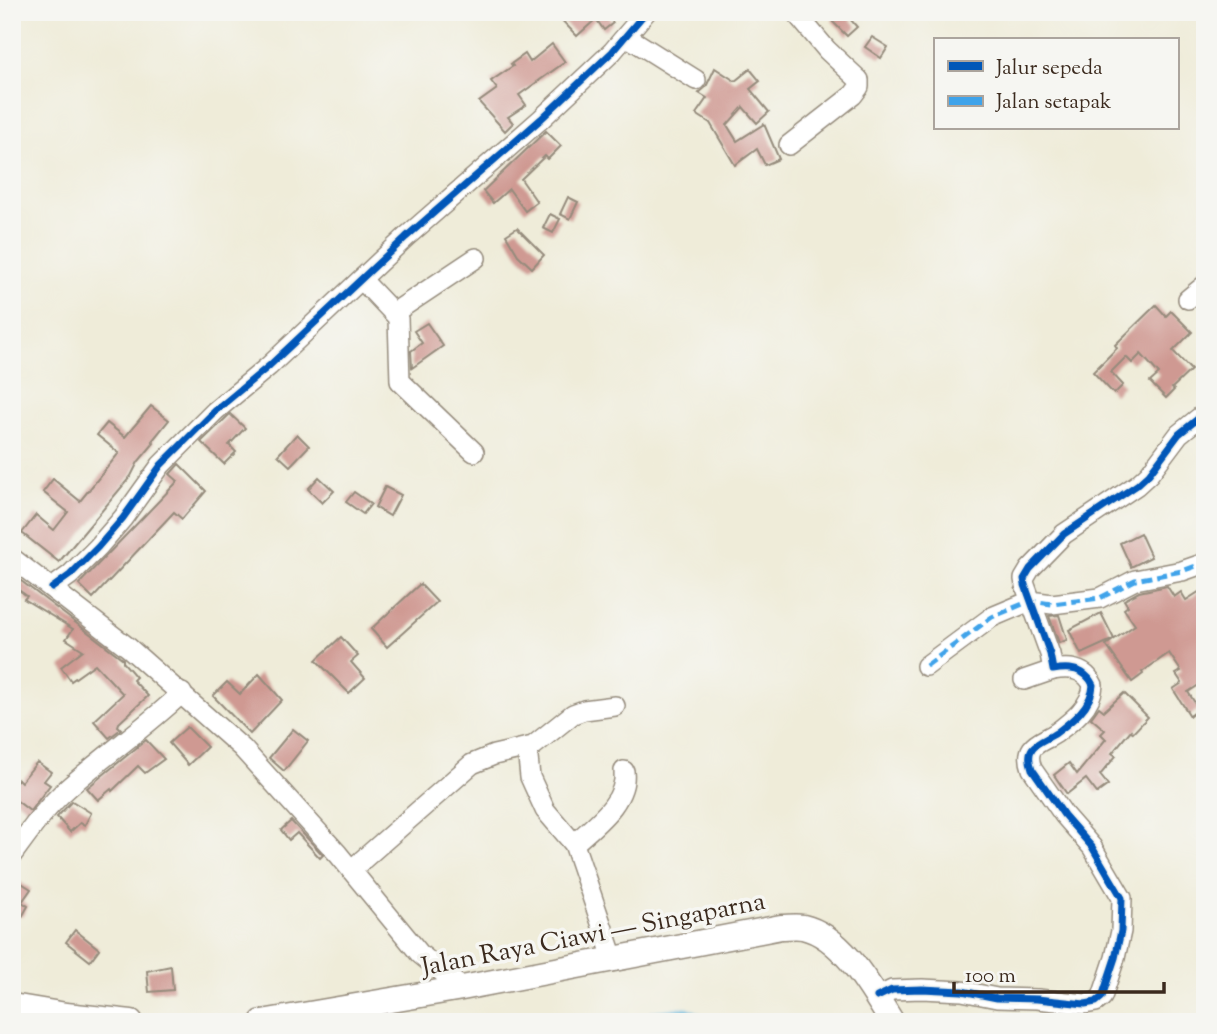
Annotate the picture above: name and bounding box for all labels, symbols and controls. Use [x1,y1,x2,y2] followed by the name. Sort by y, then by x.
[934,38,1178,130] legend
[995,54,1103,84] text: Jalur sepeda
[995,88,1112,118] text: Jalan setapak
[416,884,769,987] street label: Jalan Raya Ciawi — Singaparna
[954,950,1164,994] scale bar
[965,962,1016,992] text: 100 m

